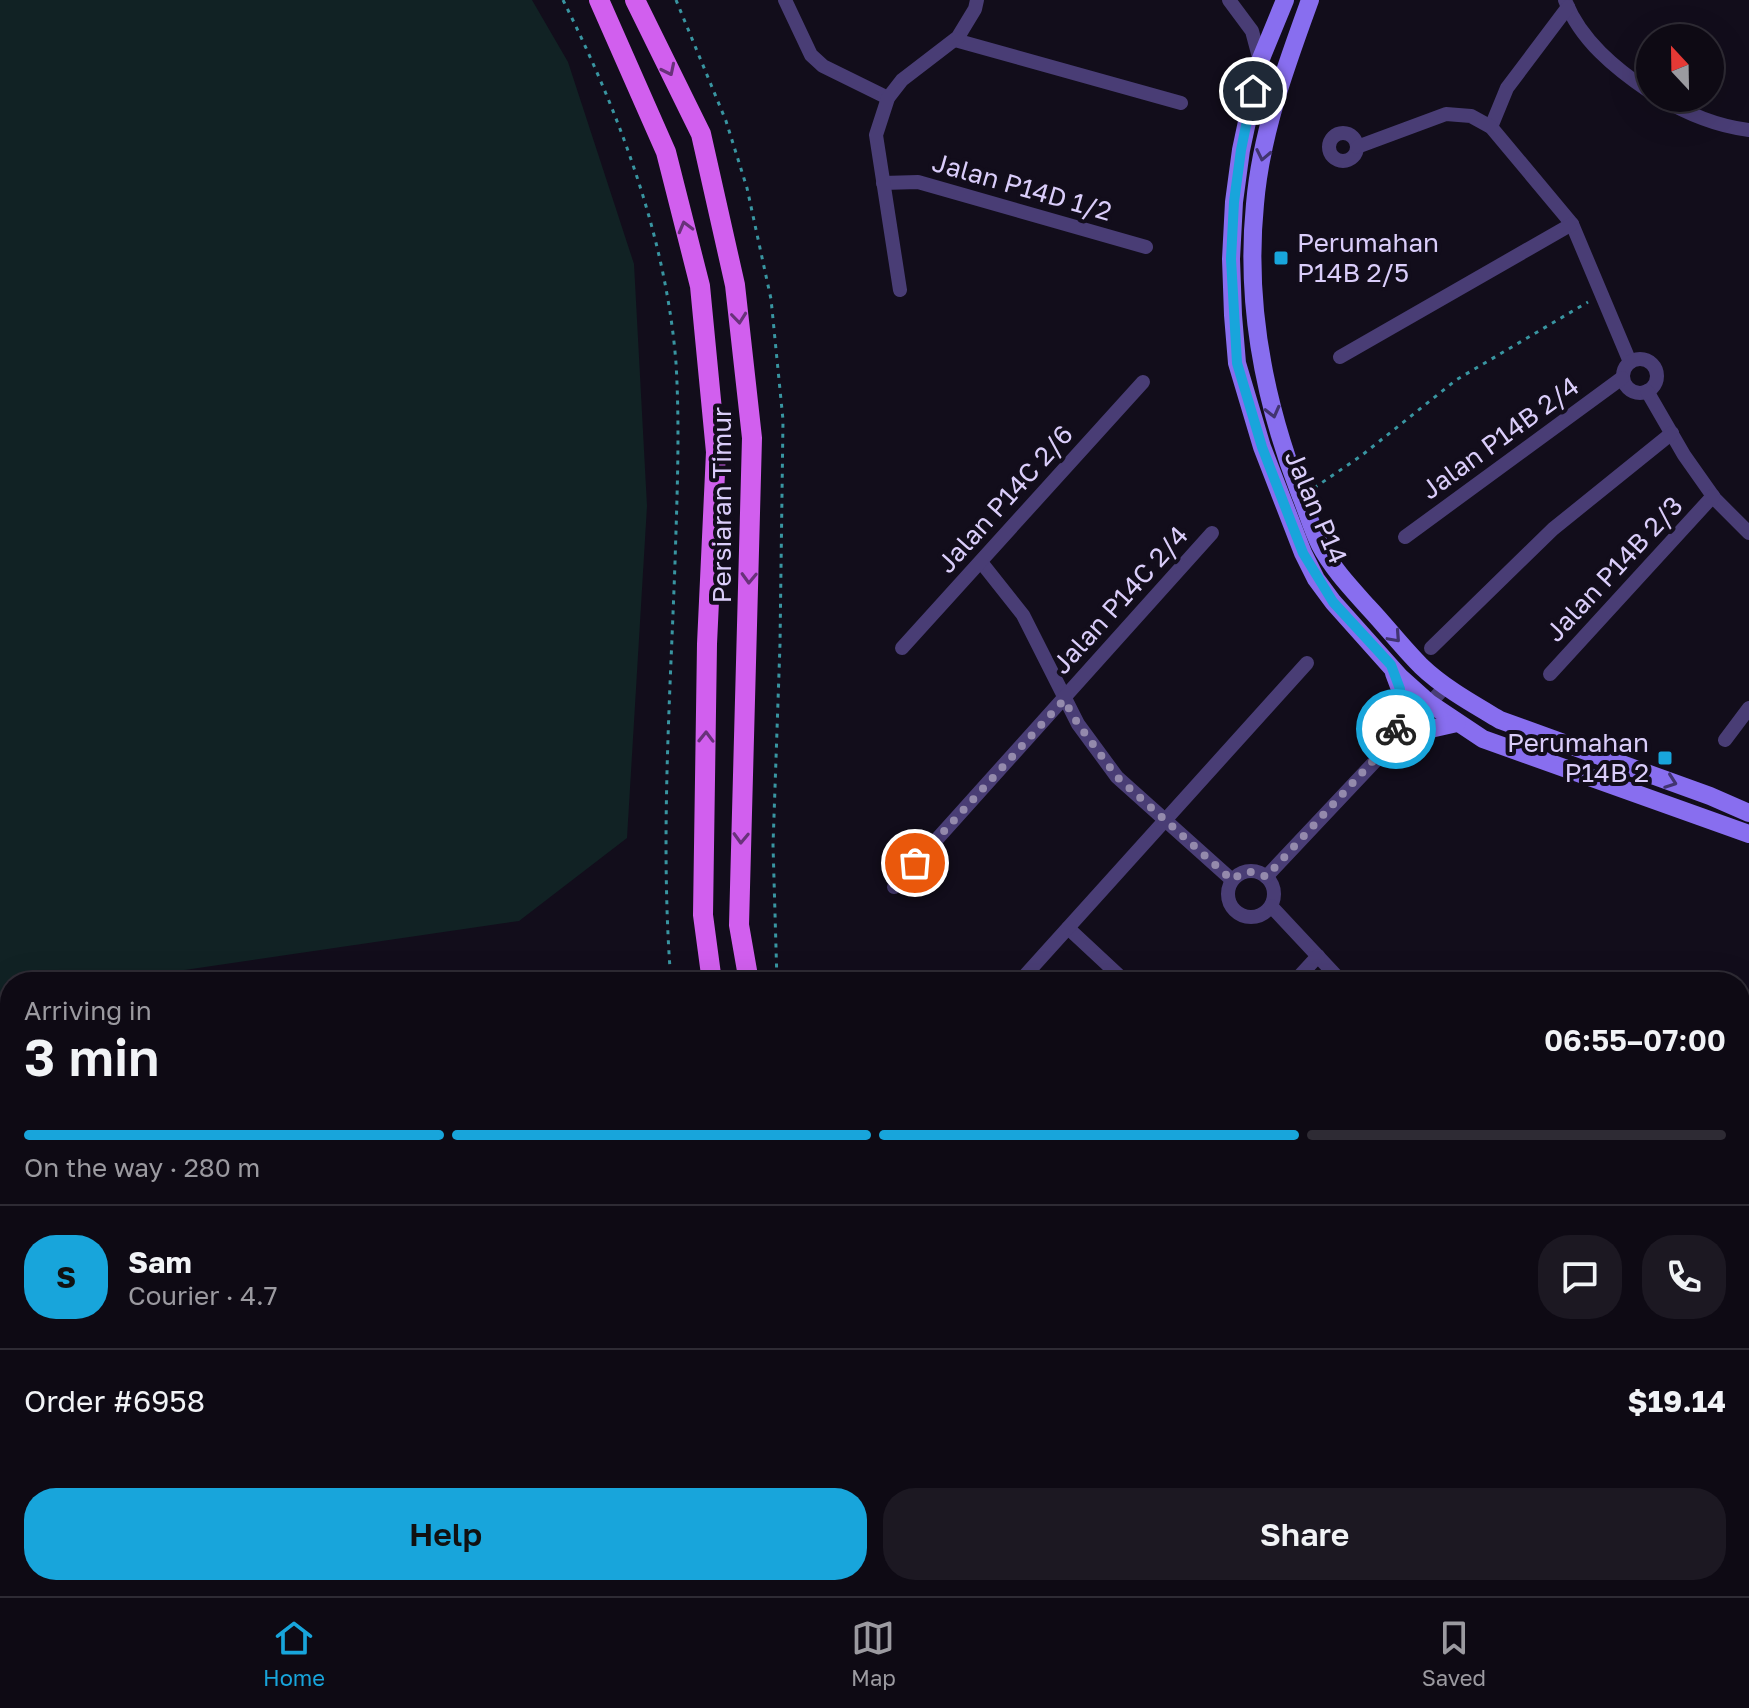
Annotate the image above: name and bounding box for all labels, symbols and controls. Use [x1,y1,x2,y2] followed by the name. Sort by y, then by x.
[1636,24,1724,112] north arrow
[1636,24,1724,112] map controls
[1219,57,1287,125] pin
[659,62,675,76] one-way arrow
[1231,69,1275,113] icon: home
[929,146,1115,227] street label: Jalan P14D 1/2
[1255,147,1272,161] one-way arrow
[678,221,695,235] one-way arrow
[1297,227,1439,288] place label: Perumahan P14B 2/5
[1272,249,1290,267] marker: Perumahan P14B 2/5
[731,312,748,325] one-way arrow
[1415,370,1585,505] street label: Jalan P14B 2/4
[1264,404,1281,418] one-way arrow
[706,407,737,603] street label: Persiaran Timur
[930,419,1079,579] street label: Jalan P14C 2/6
[1279,445,1354,568] street label: Jalan P14
[1539,490,1689,648] street label: Jalan P14B 2/3
[1045,520,1194,680] street label: Jalan P14C 2/4
[740,572,757,585] one-way arrow
[1385,627,1400,642] one-way arrow
[1356,689,1436,769] courier
[1374,707,1418,751] icon: bike
[1507,727,1649,788] place label: Perumahan P14B 2
[697,730,715,743] one-way arrow
[1656,749,1674,767] marker: Perumahan P14B 2
[1663,773,1677,789] one-way arrow
[881,829,949,897] pin
[733,832,750,845] one-way arrow
[893,841,937,885] icon: bag
[24,995,152,1026] text: Arriving in
[1544,1022,1726,1058] text: 06:55–07:00
[24,1025,159,1087] text: 3 min
[24,1152,260,1183] text: On the way · 280 m
[1538,1235,1622,1319] button: chat
[1642,1235,1726,1319] button: phone
[128,1244,192,1280] text: Sam
[56,1259,76,1295] text: S
[128,1280,278,1311] text: Courier · 4.7
[24,1383,205,1419] text: Order #6958
[1628,1383,1726,1419] text: $19.14
[24,1488,867,1580] button: Help
[883,1488,1726,1580] button: Share
[263,1616,325,1691] tab: Home
[851,1616,896,1691] tab: Map
[1422,1616,1486,1691] tab: Saved

